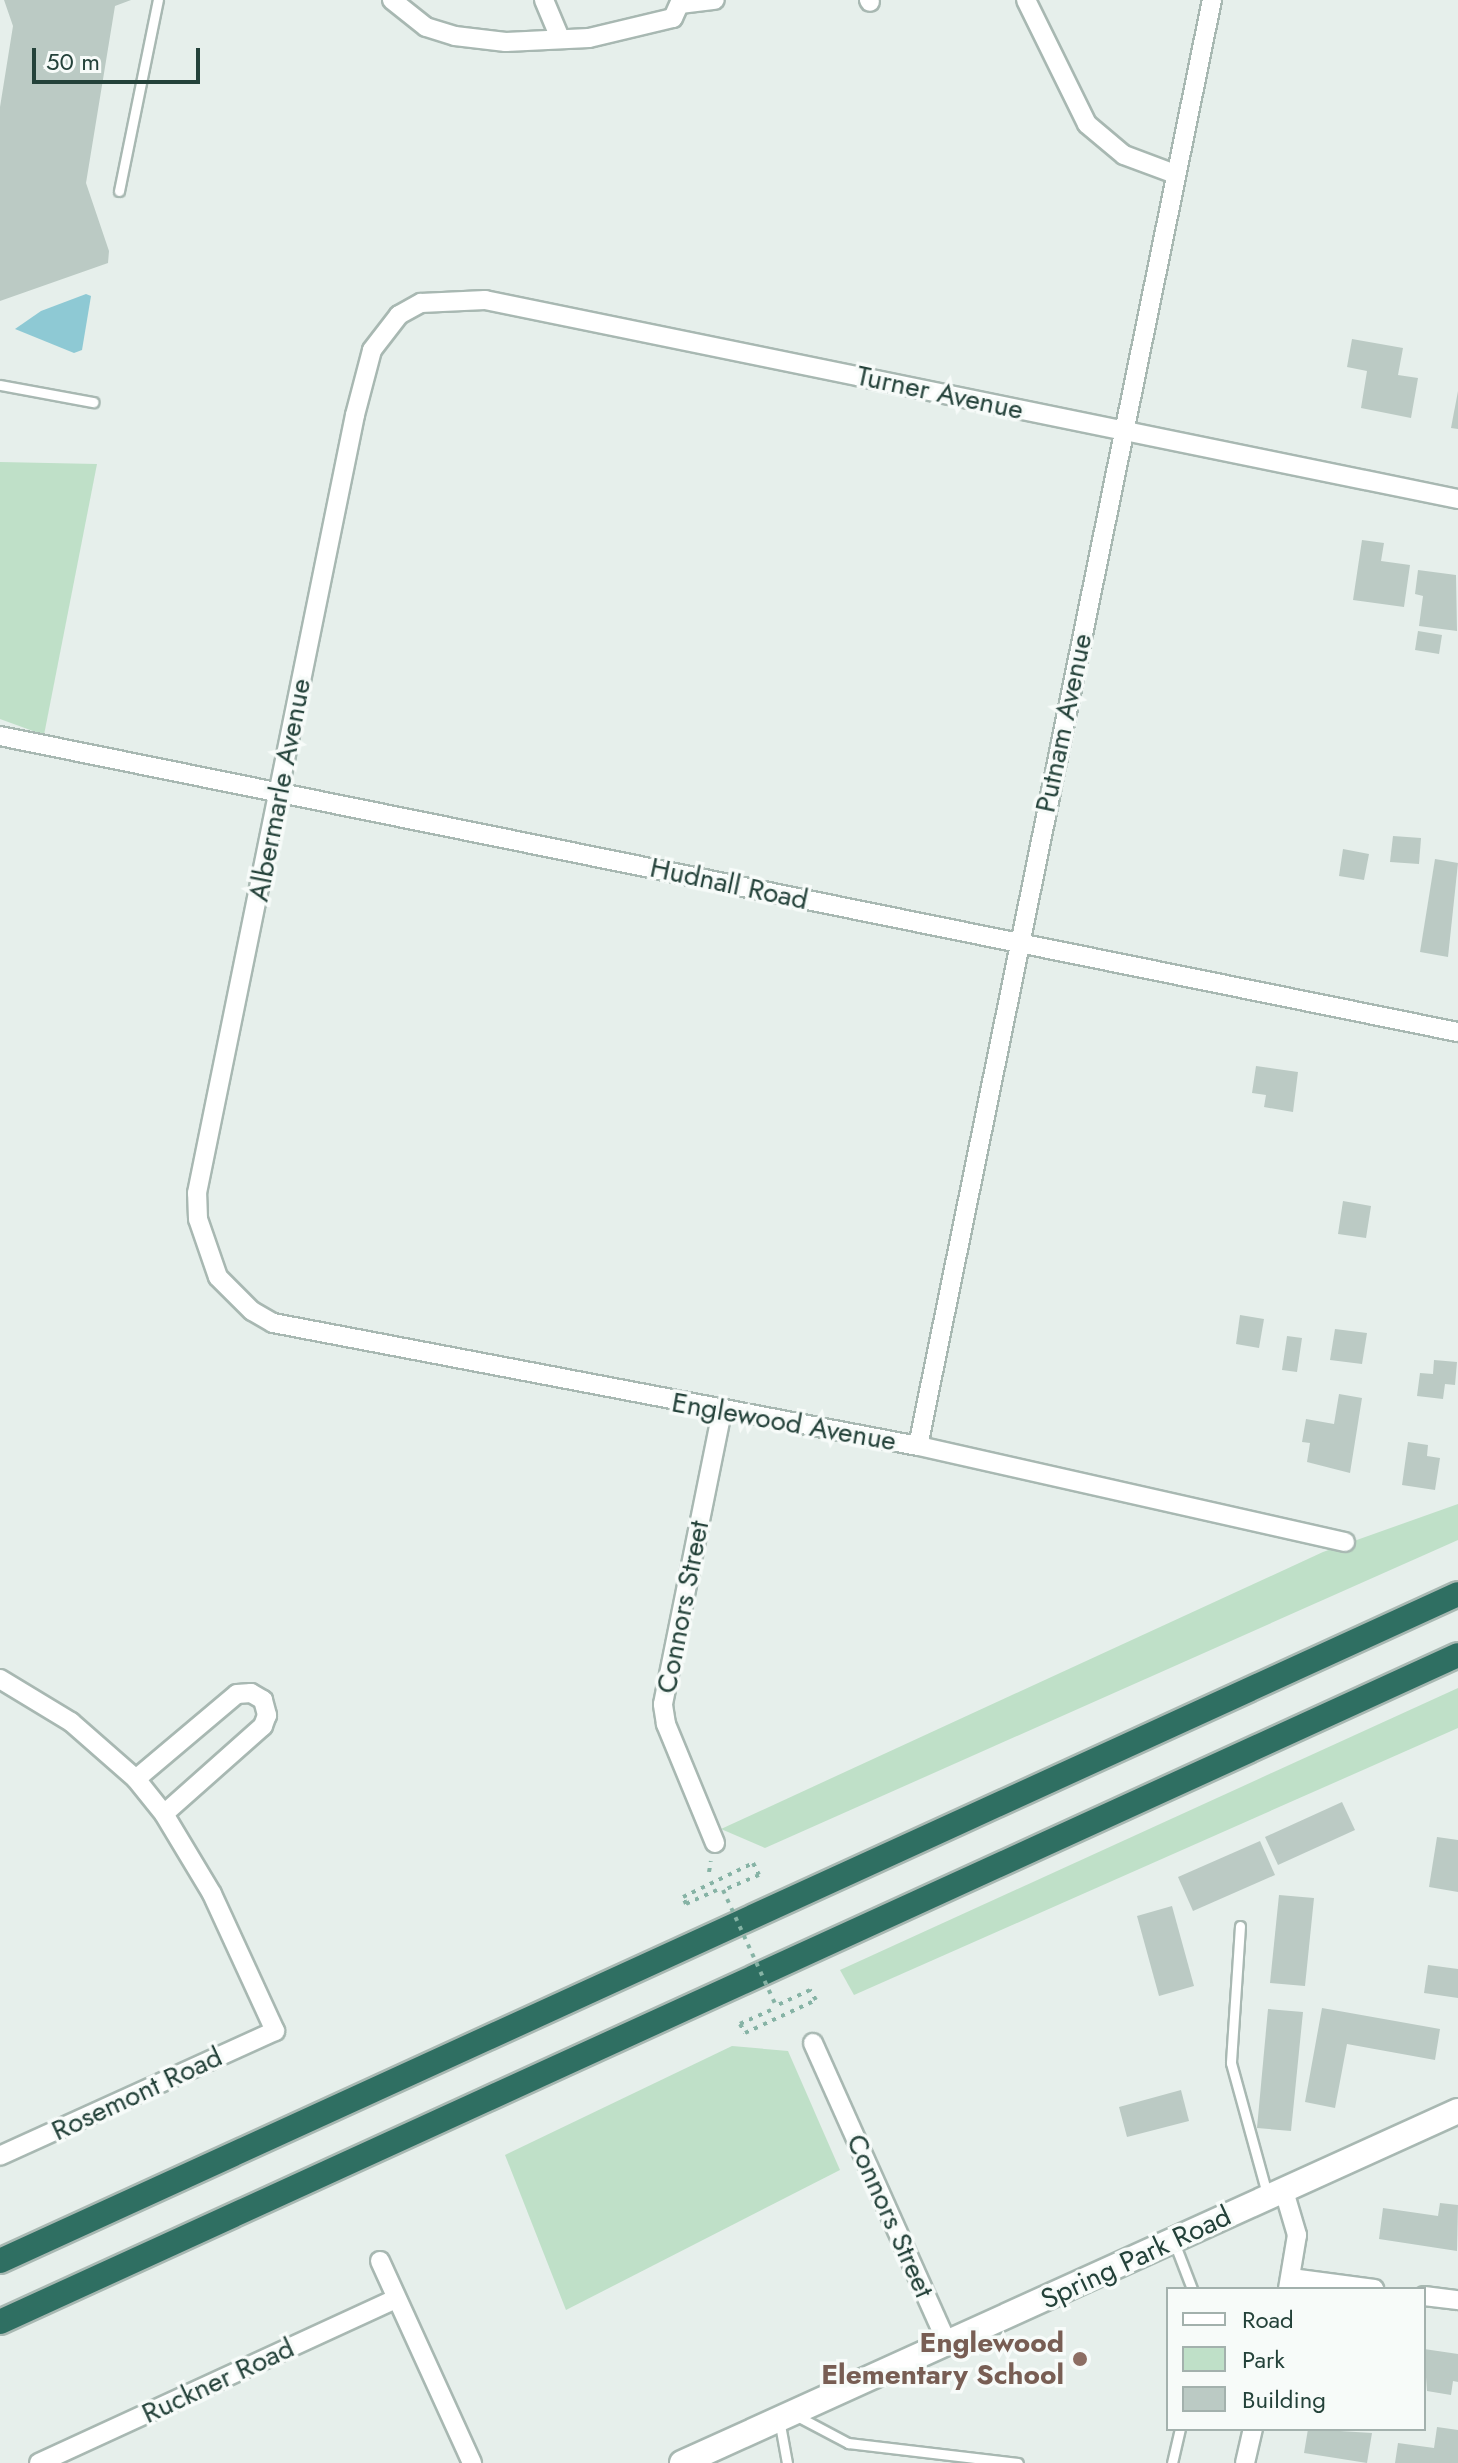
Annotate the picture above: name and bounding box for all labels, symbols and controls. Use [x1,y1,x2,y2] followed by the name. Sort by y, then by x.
[36,32,204,82] scale bar
[46,44,100,79] text: 50 m
[854,359,1026,427] street label: Turner Avenue
[1029,631,1099,815] street label: Putnam Avenue
[242,676,318,904] street label: Albermarle Avenue
[647,851,811,917] street label: Hudnall Road
[669,1386,899,1458] street label: Englewood Avenue
[650,1518,716,1696] street label: Connors Street
[47,2040,227,2148] street label: Rosemont Road
[839,2129,941,2303] street label: Connors Street
[1036,2199,1236,2317] street label: Spring Park Road
[1166,2287,1426,2431] legend
[1242,2302,1294,2337] text: Road
[821,2326,1064,2392] place label: Englewood Elementary School
[137,2331,299,2431] street label: Ruckner Road
[1242,2342,1285,2377] text: Park
[1071,2350,1089,2368] marker: Englewood Elementary School
[1242,2382,1326,2417] text: Building

